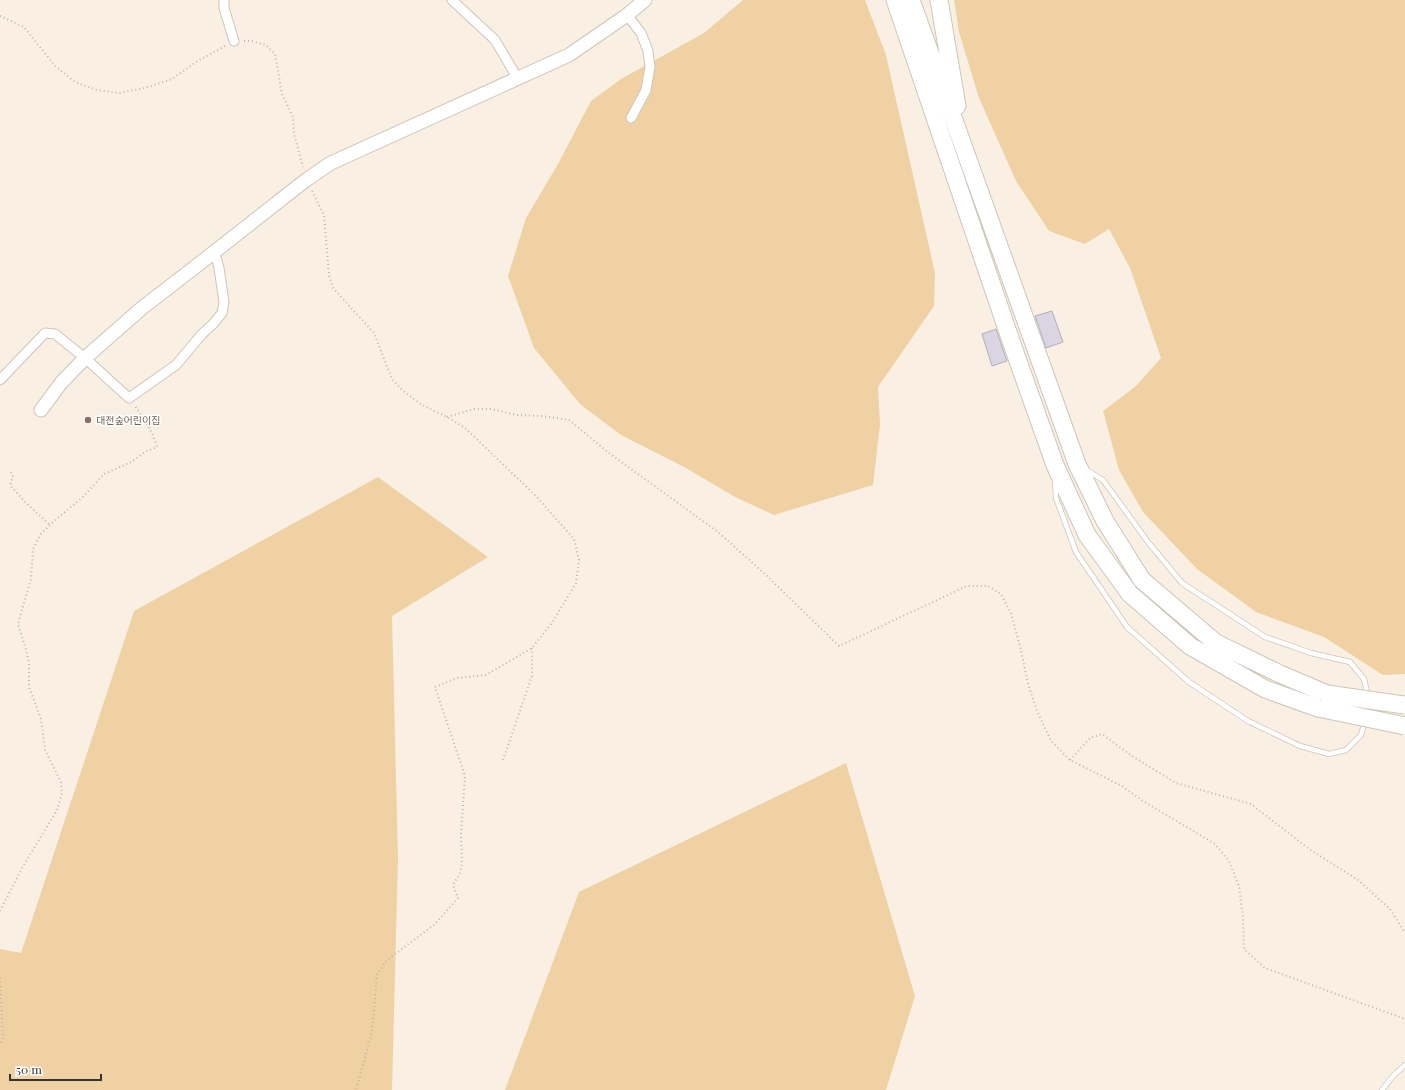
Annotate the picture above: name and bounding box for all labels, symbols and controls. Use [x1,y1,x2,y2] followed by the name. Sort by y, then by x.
[96,413,160,427] place label: 대전숲어린이집
[83,415,93,425] marker: 대전숲어린이집
[10,1056,101,1082] scale bar
[16,1061,42,1077] text: 50 m

